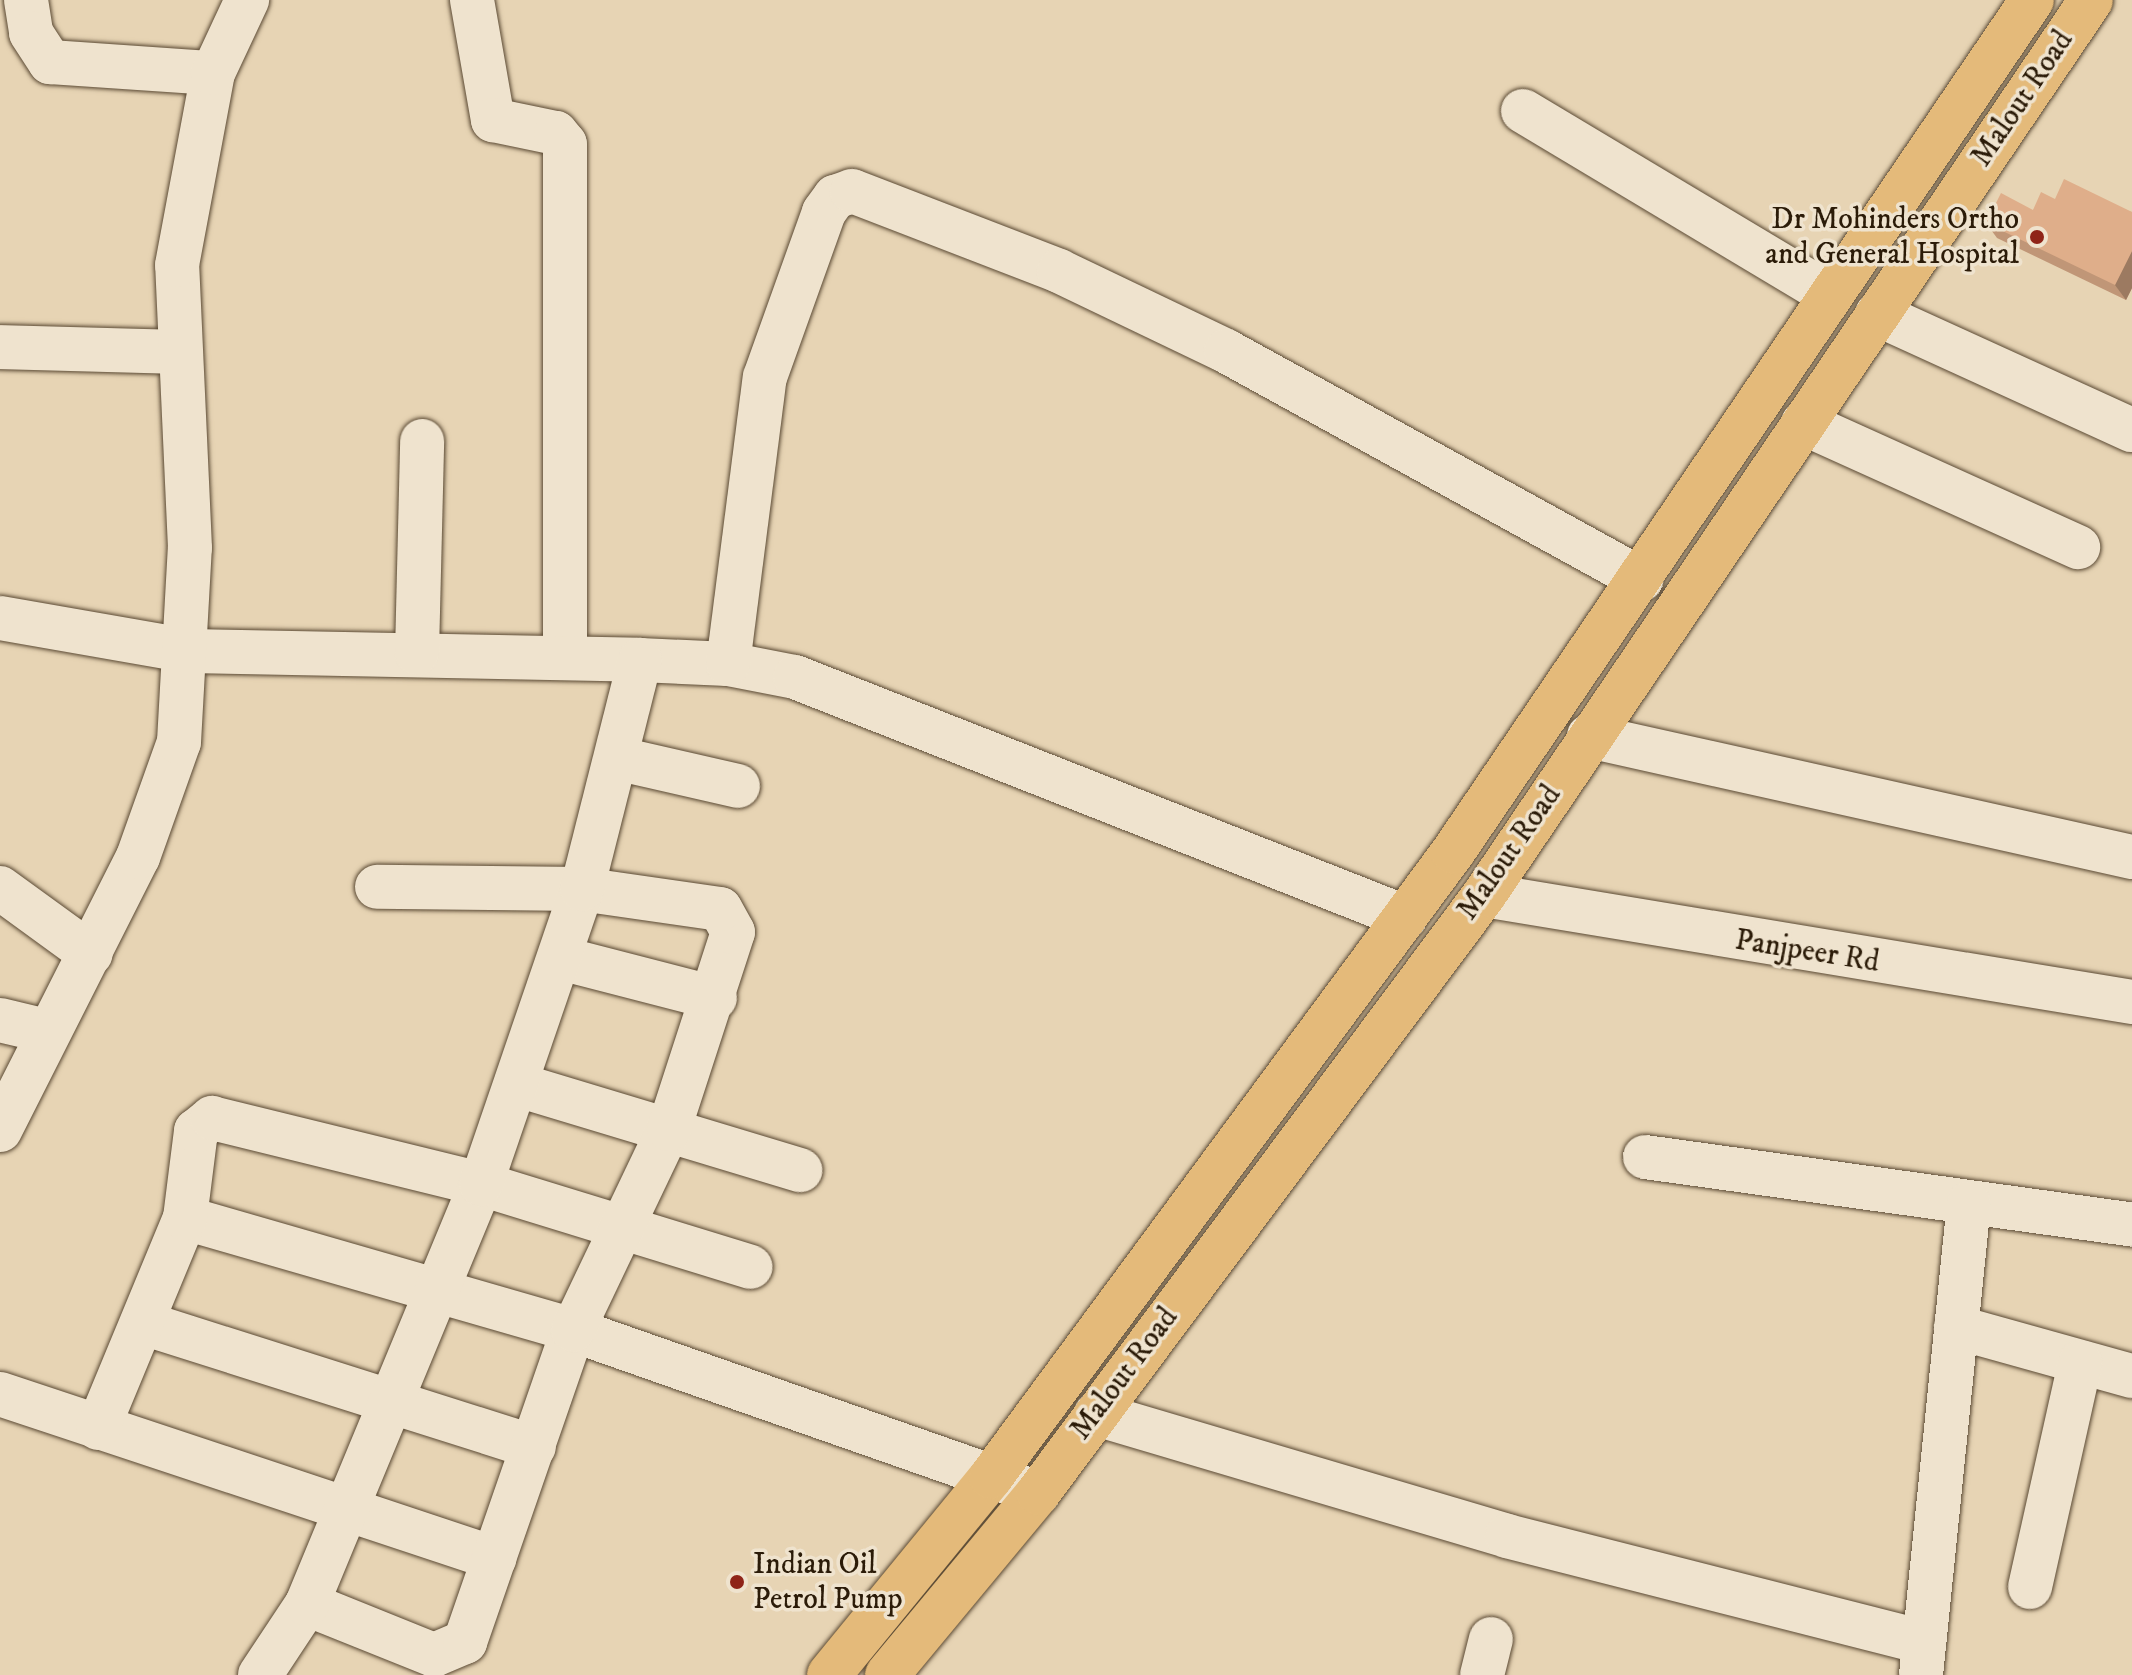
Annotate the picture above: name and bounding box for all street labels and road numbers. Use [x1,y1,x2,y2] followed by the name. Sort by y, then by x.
[1964,24,2082,174] street label: Malout Road
[1450,779,1570,927] street label: Malout Road
[1732,923,1882,981] street label: Panjpeer Rd
[1064,1301,1186,1447] street label: Malout Road

